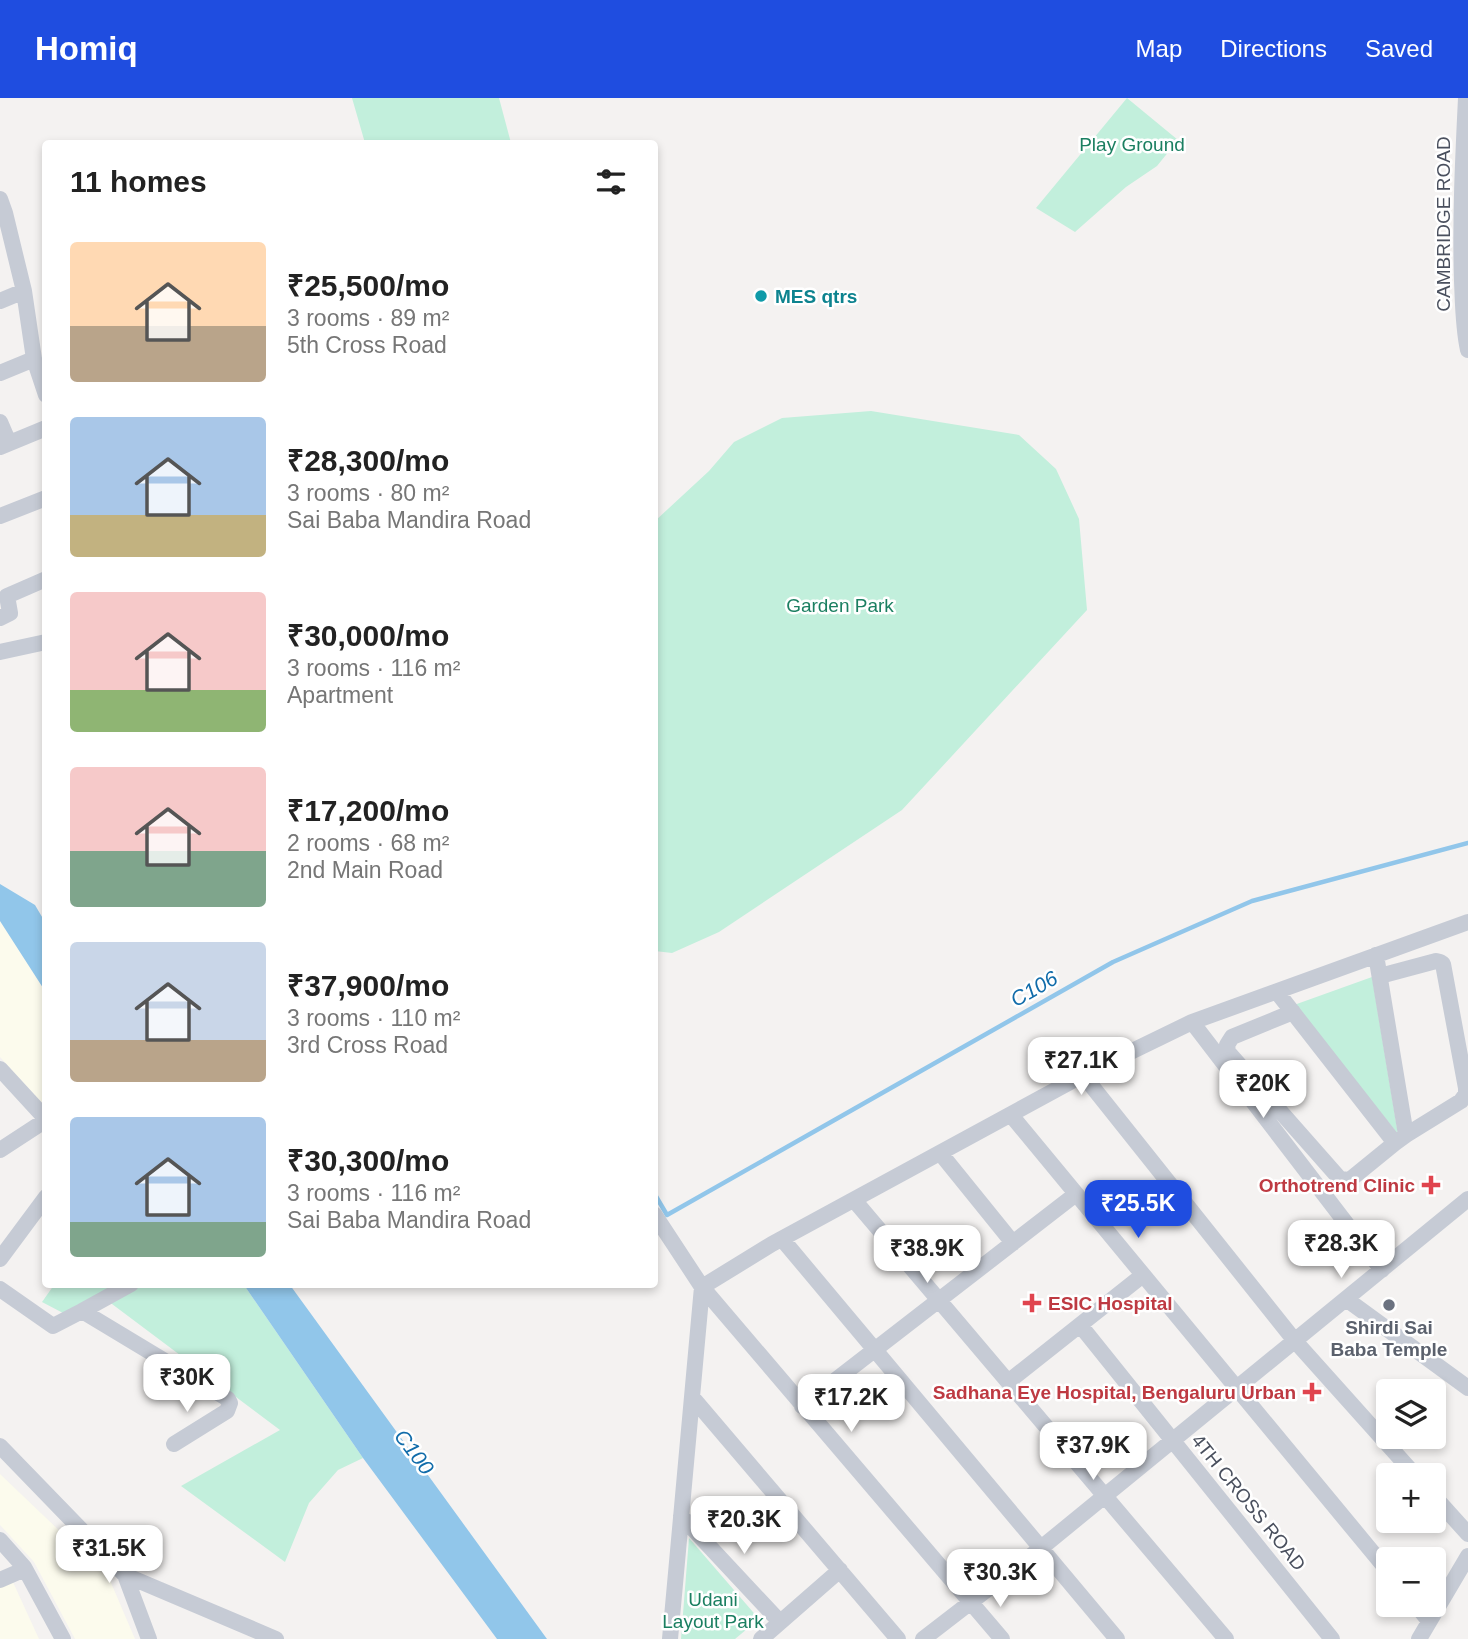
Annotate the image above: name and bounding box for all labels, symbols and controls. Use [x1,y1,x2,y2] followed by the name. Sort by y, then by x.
[35,30,138,67] text: Homiq
[1136,35,1182,62] text: Map
[1220,35,1327,62] text: Directions
[1365,35,1433,62] text: Saved
[1079,134,1185,155] park label: Play Ground
[1433,136,1454,312] street label: CAMBRIDGE ROAD
[592,163,630,201] icon: filters
[70,165,207,198] text: 11 homes
[287,269,449,302] text: ₹25,500/mo
[126,270,210,354] icon: home
[775,286,857,307] place label: MES qtrs
[753,288,769,304] marker: MES qtrs
[287,305,449,331] text: 3 rooms · 89 m²
[287,332,447,358] text: 5th Cross Road
[287,444,449,477] text: ₹28,300/mo
[126,445,210,529] icon: home
[287,480,449,506] text: 3 rooms · 80 m²
[287,507,531,533] text: Sai Baba Mandira Road
[786,595,894,616] park label: Garden Park
[287,619,449,652] text: ₹30,000/mo
[126,620,210,704] icon: home
[287,655,460,681] text: 3 rooms · 116 m²
[287,682,393,708] text: Apartment
[287,794,449,827] text: ₹17,200/mo
[126,795,210,879] icon: home
[287,830,449,856] text: 2 rooms · 68 m²
[287,857,443,883] text: 2nd Main Road
[1006,966,1062,1011] water label: C106
[287,969,449,1002] text: ₹37,900/mo
[126,970,210,1054] icon: home
[287,1005,460,1031] text: 3 rooms · 110 m²
[287,1032,448,1058] text: 3rd Cross Road
[1024,1038,1138,1097] pin: ₹27.1K
[1044,1047,1118,1073] text: ₹27.1K
[1222,1060,1304,1120] pin: ₹20K
[1235,1070,1291,1096] text: ₹20K
[287,1144,449,1177] text: ₹30,300/mo
[126,1145,210,1229] icon: home
[1259,1175,1415,1196] place label: Orthotrend Clinic
[1421,1175,1441,1195] marker: Orthotrend Clinic
[287,1180,460,1206] text: 3 rooms · 116 m²
[1081,1180,1195,1240] pin: ₹25.5K
[1101,1190,1175,1216] text: ₹25.5K
[287,1207,531,1233] text: Sai Baba Mandira Road
[1284,1220,1398,1280] pin: ₹28.3K
[870,1226,984,1285] pin: ₹38.9K
[1304,1230,1378,1256] text: ₹28.3K
[890,1235,964,1261] text: ₹38.9K
[1022,1293,1042,1313] marker: ESIC Hospital
[1048,1293,1173,1314] place label: ESIC Hospital
[1381,1297,1397,1313] marker: Shirdi Sai Baba Temple
[1331,1317,1447,1360] place label: Shirdi Sai Baba Temple
[146,1354,228,1414] pin: ₹30K
[159,1364,215,1390] text: ₹30K
[794,1374,908,1434] pin: ₹17.2K
[1376,1379,1446,1617] map controls
[1376,1379,1446,1449] button: layers
[933,1382,1296,1403] place label: Sadhana Eye Hospital, Bengaluru Urban
[1302,1382,1322,1402] marker: Sadhana Eye Hospital, Bengaluru Urban
[814,1384,888,1410] text: ₹17.2K
[1036,1422,1150,1482] pin: ₹37.9K
[390,1425,439,1479] water label: C100
[1187,1430,1310,1575] street label: 4TH CROSS ROAD
[1056,1432,1130,1458] text: ₹37.9K
[1376,1463,1446,1533] button: +
[687,1496,801,1556] pin: ₹20.3K
[707,1506,781,1532] text: ₹20.3K
[52,1526,166,1585] pin: ₹31.5K
[72,1535,146,1561] text: ₹31.5K
[1376,1547,1446,1617] button: −
[943,1550,1057,1609] pin: ₹30.3K
[963,1559,1037,1585] text: ₹30.3K
[662,1589,764,1632] park label: Udani Layout Park

